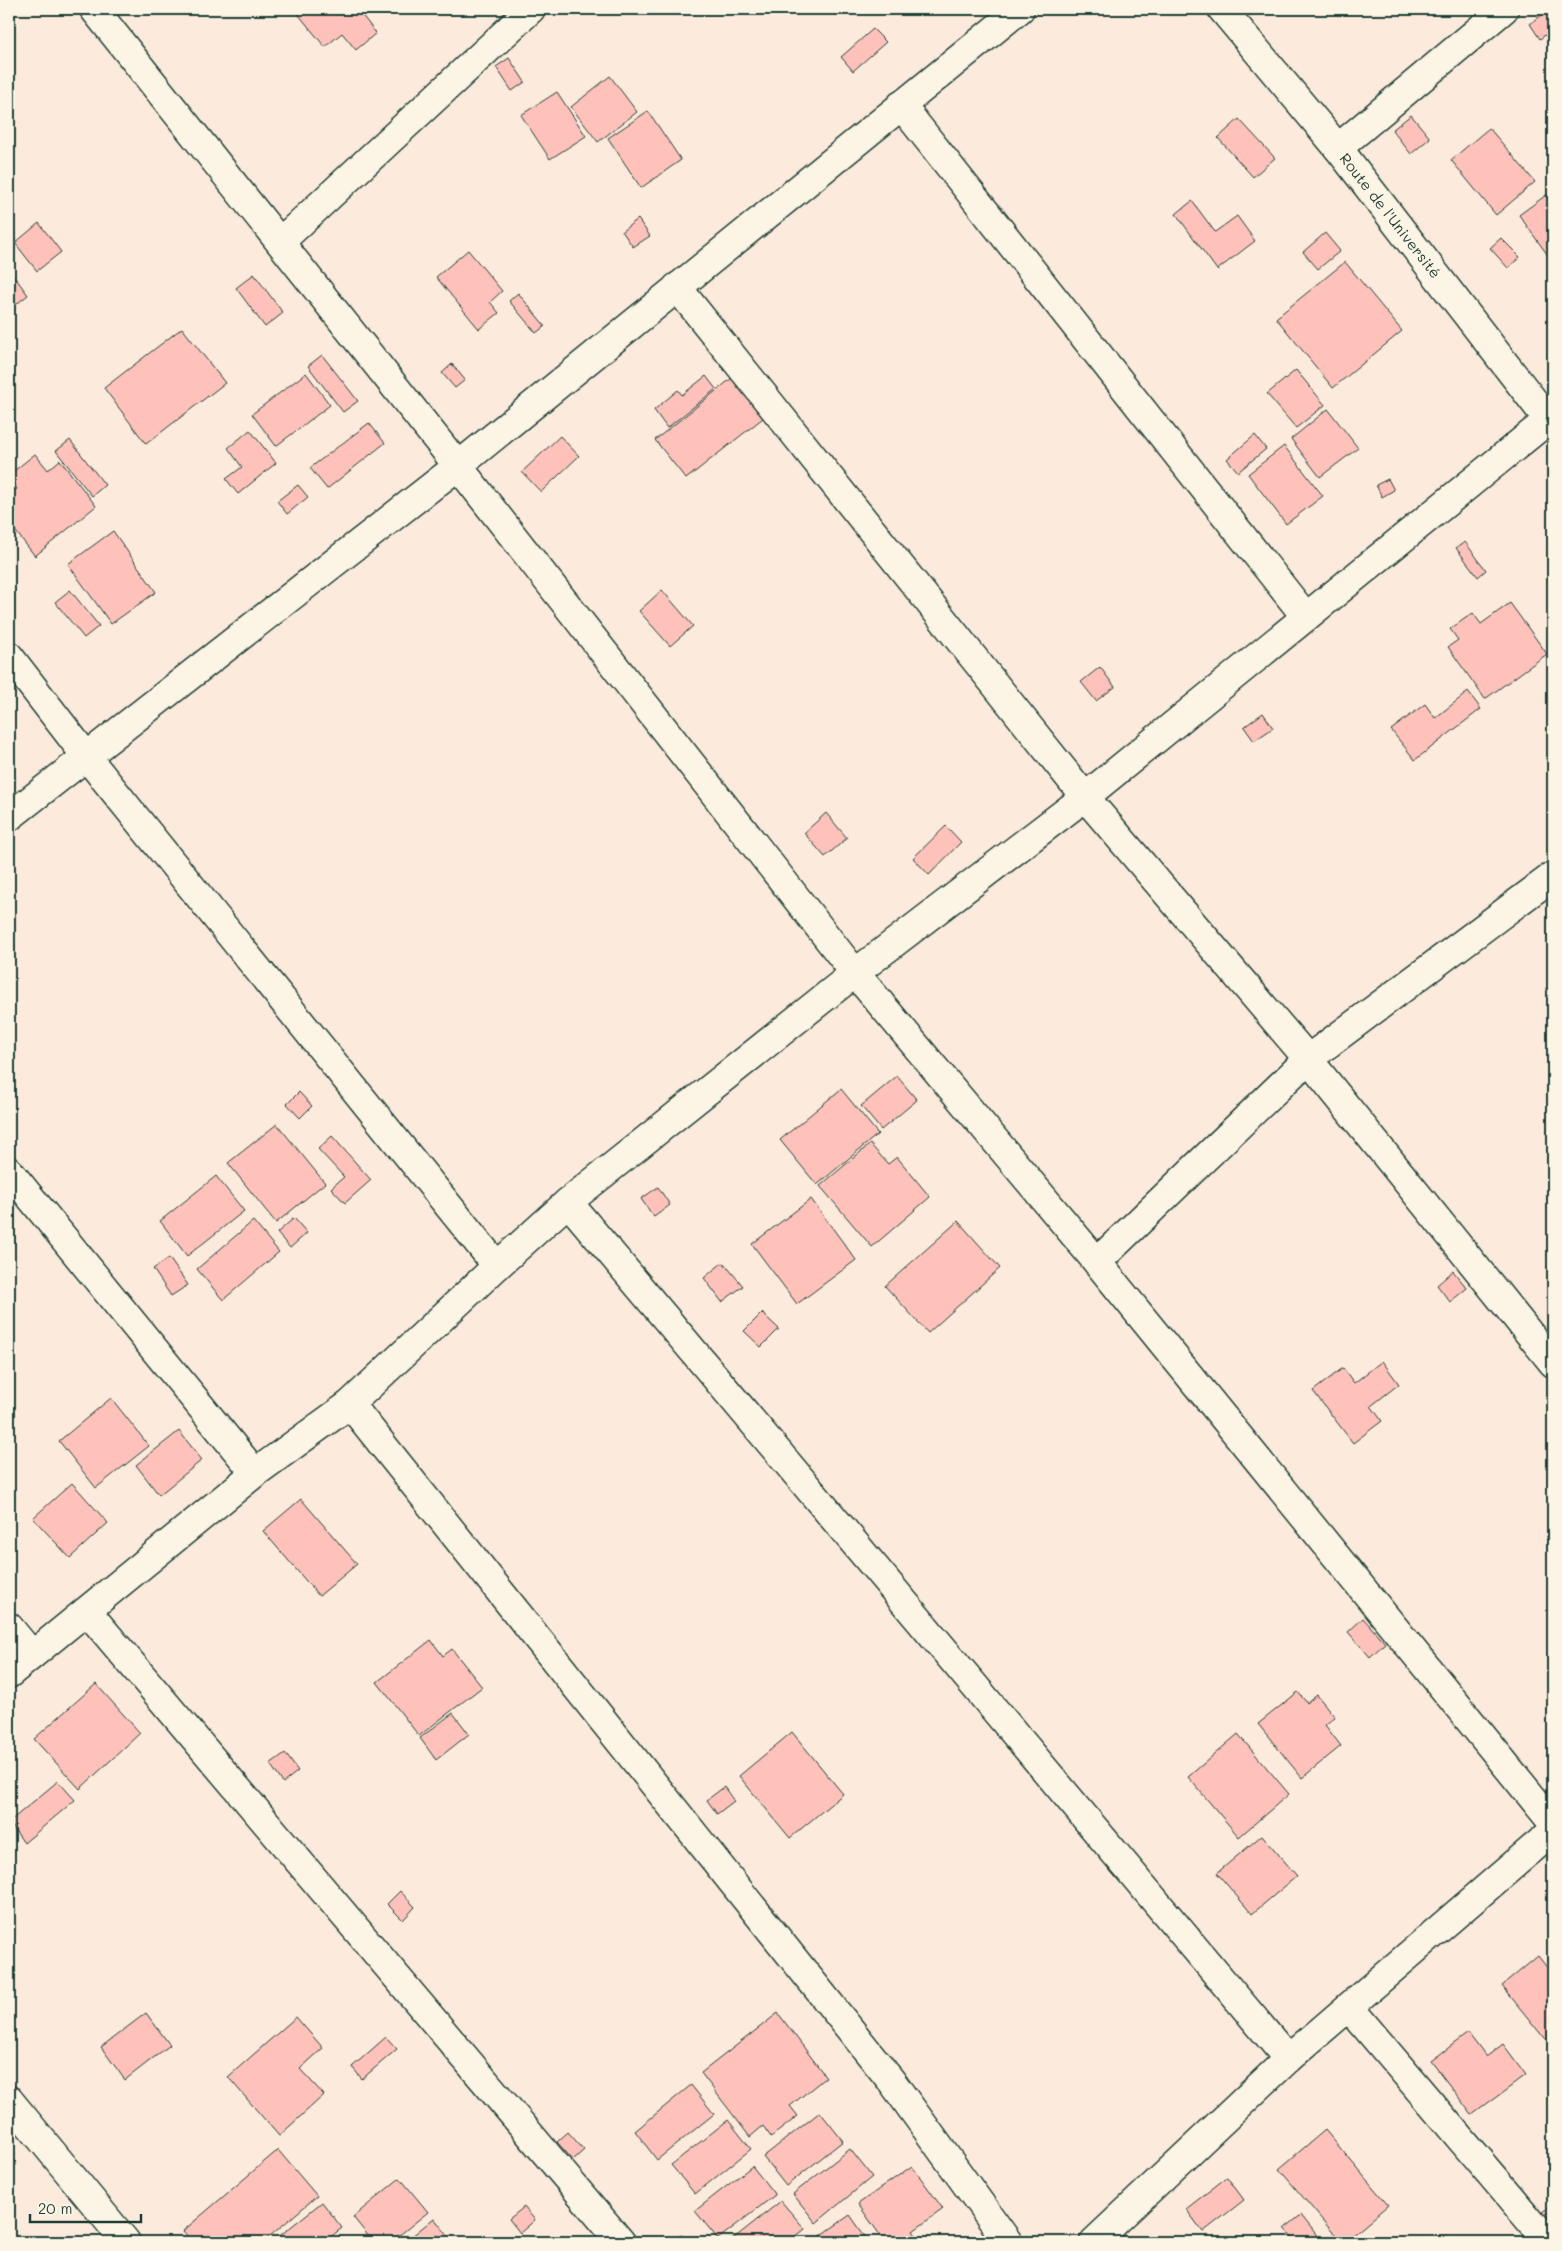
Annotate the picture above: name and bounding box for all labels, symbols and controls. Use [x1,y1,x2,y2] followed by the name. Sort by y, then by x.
[1336,149,1446,282] street label: Route de l'Université
[30,2191,141,2223] scale bar
[38,2198,72,2218] text: 20 m

